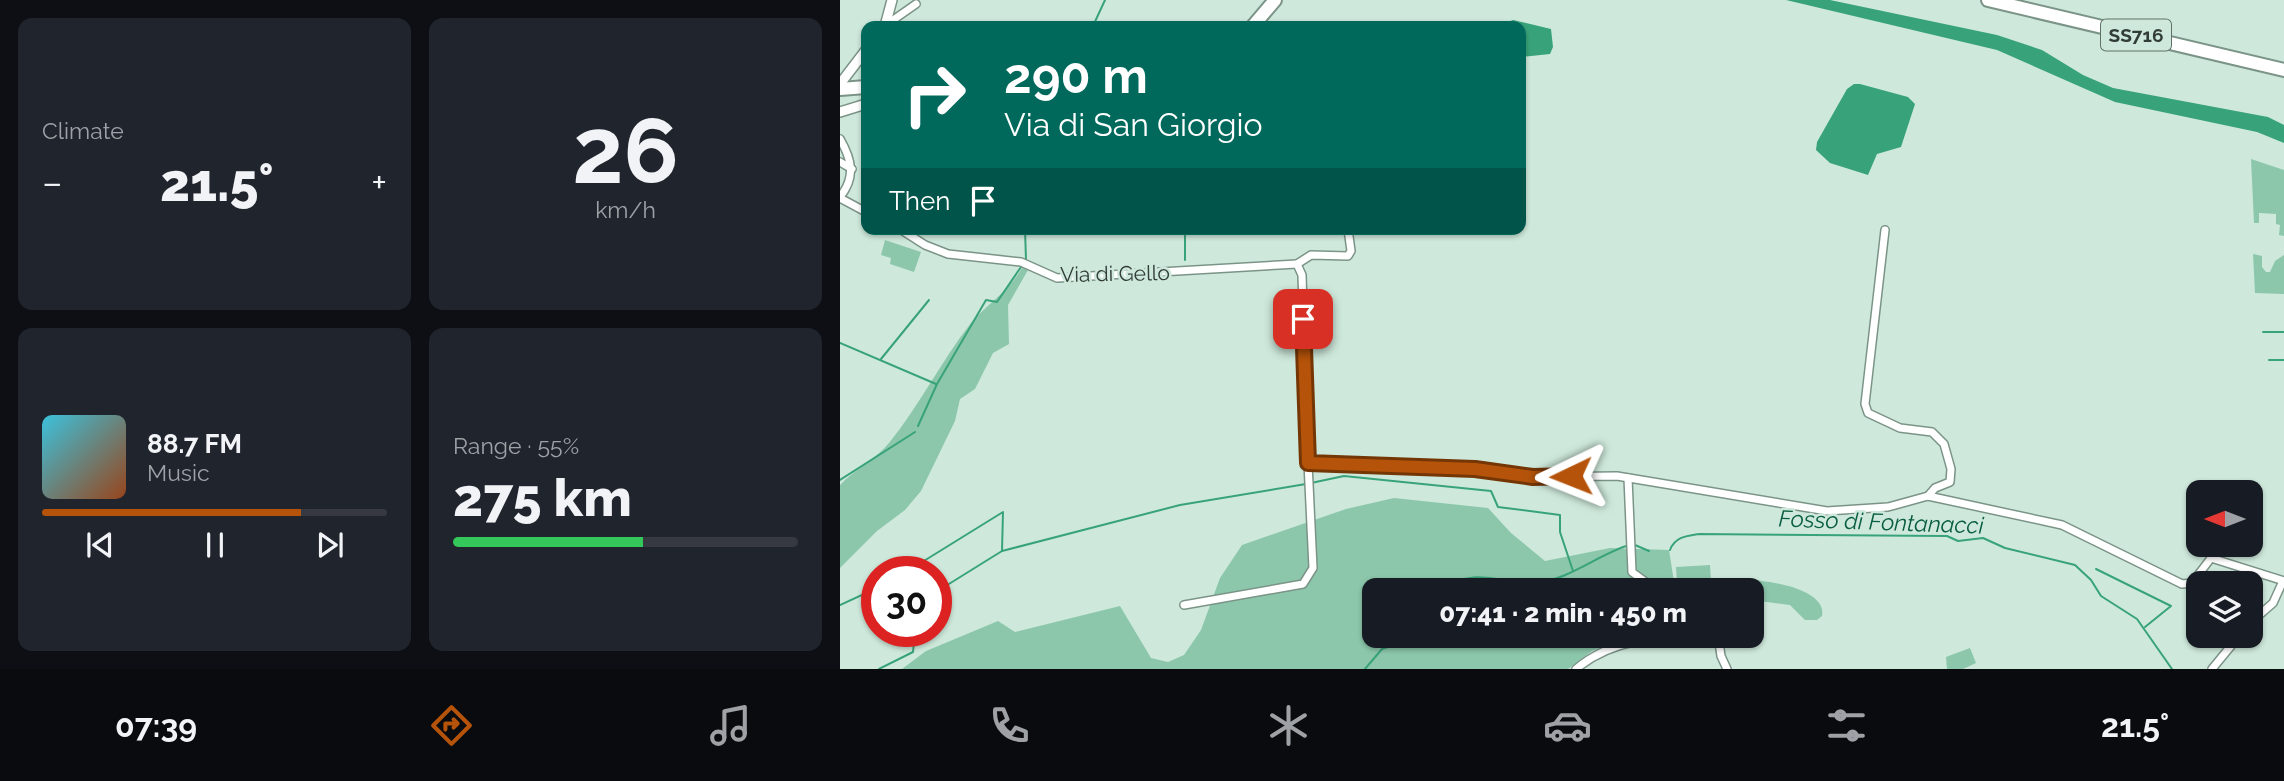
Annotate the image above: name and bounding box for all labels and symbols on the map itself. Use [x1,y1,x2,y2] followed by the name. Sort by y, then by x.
[2101,20,2171,50] road number: SS716
[1060,260,1170,287] street label: Via di Gello
[1273,289,1333,349] pin
[1534,439,1608,513] position arrow
[2186,480,2263,556] north arrow
[1778,504,1985,539] water label: Fosso di Fontanacci
[861,556,952,647] speed limit sign: 30

